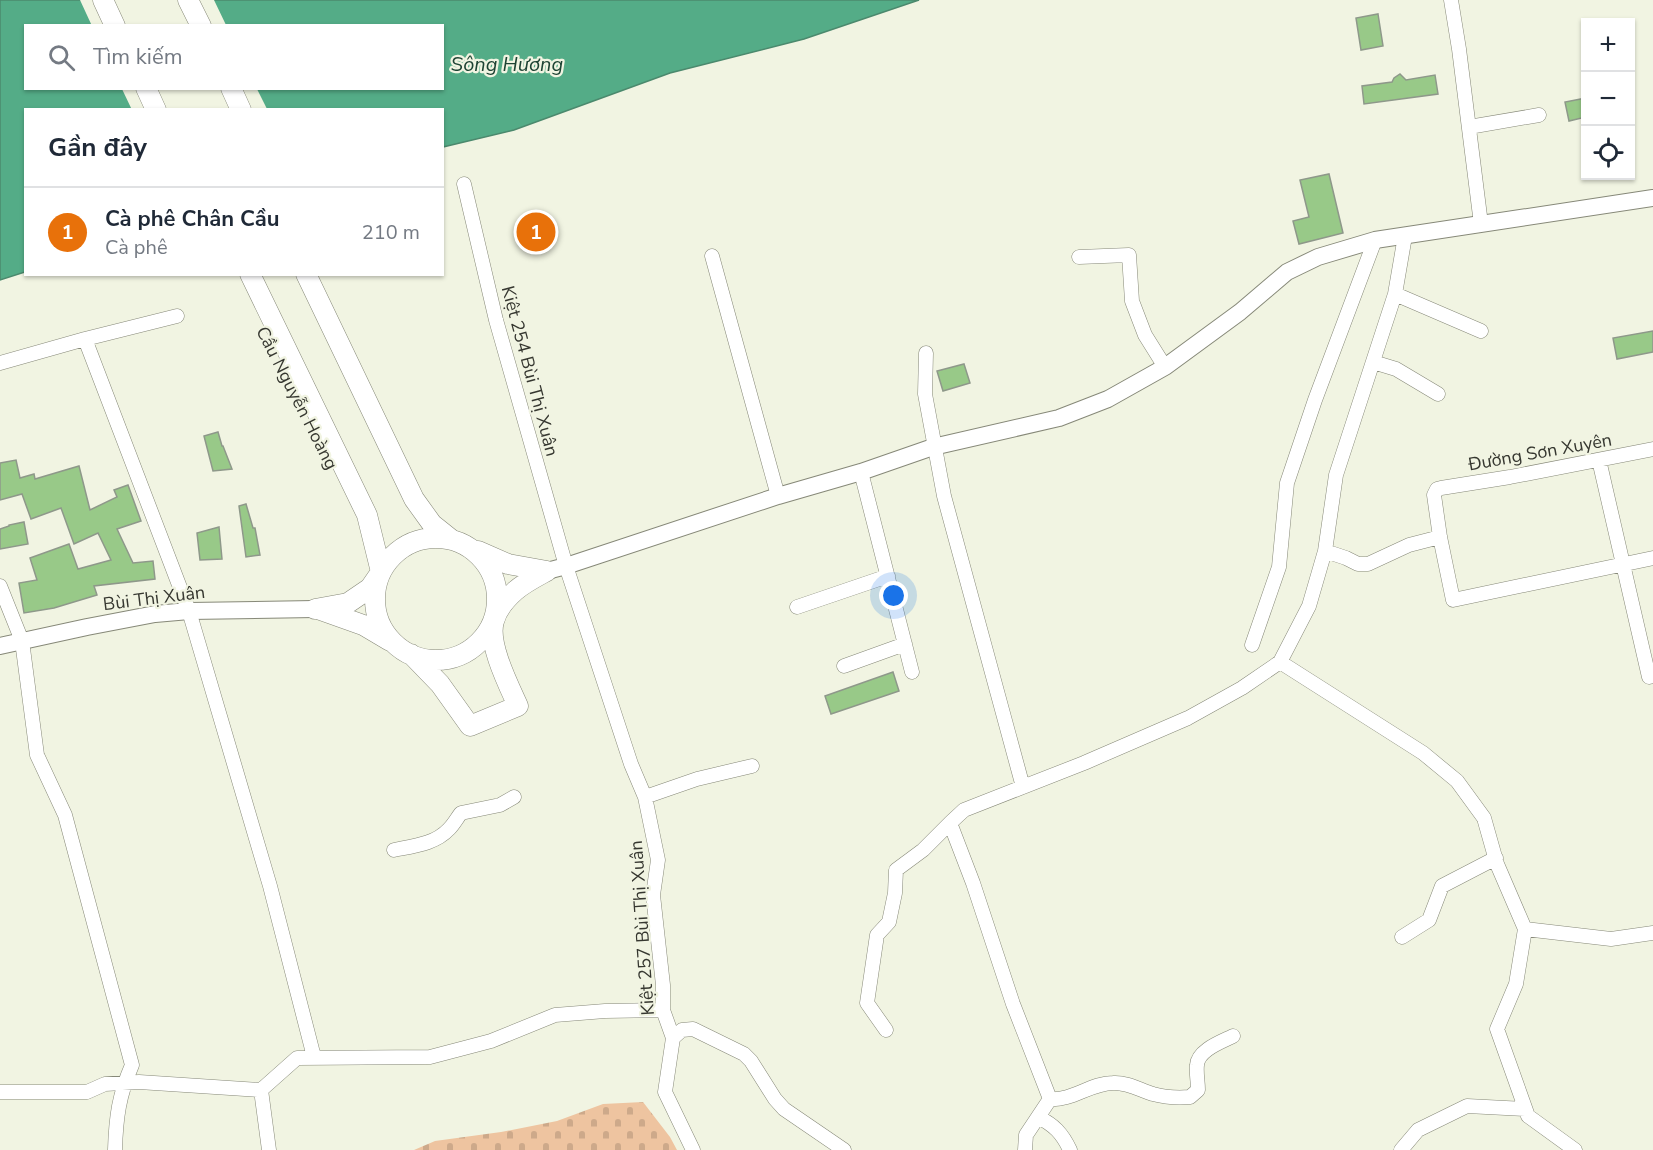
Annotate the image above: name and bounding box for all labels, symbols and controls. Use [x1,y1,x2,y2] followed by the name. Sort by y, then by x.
[1581,18,1635,180] map controls
[1581,18,1635,72] button: +
[24,24,444,90] search box
[45,41,78,74] icon: search
[93,42,182,72] text: Tìm kiếm
[451,51,563,78] water label: Sông Hương
[1581,72,1635,126] button: −
[1581,126,1635,180] button: locate
[48,130,147,165] text: Gần đây
[105,204,279,234] text: Cà phê Chân Cầu
[516,210,556,254] pin: 1
[62,219,74,246] text: 1
[362,219,420,246] text: 210 m
[105,234,168,261] text: Cà phê
[496,283,564,459] street label: Kiệt 254 Bùi Thị Xuân
[251,322,343,474] street label: Cầu Nguyễn Hoàng
[1465,428,1614,477] street label: Đường Sơn Xuyên
[102,580,206,616] street label: Bùi Thị Xuân
[879,581,908,610] your location
[624,840,660,1016] street label: Kiệt 257 Bùi Thị Xuân

